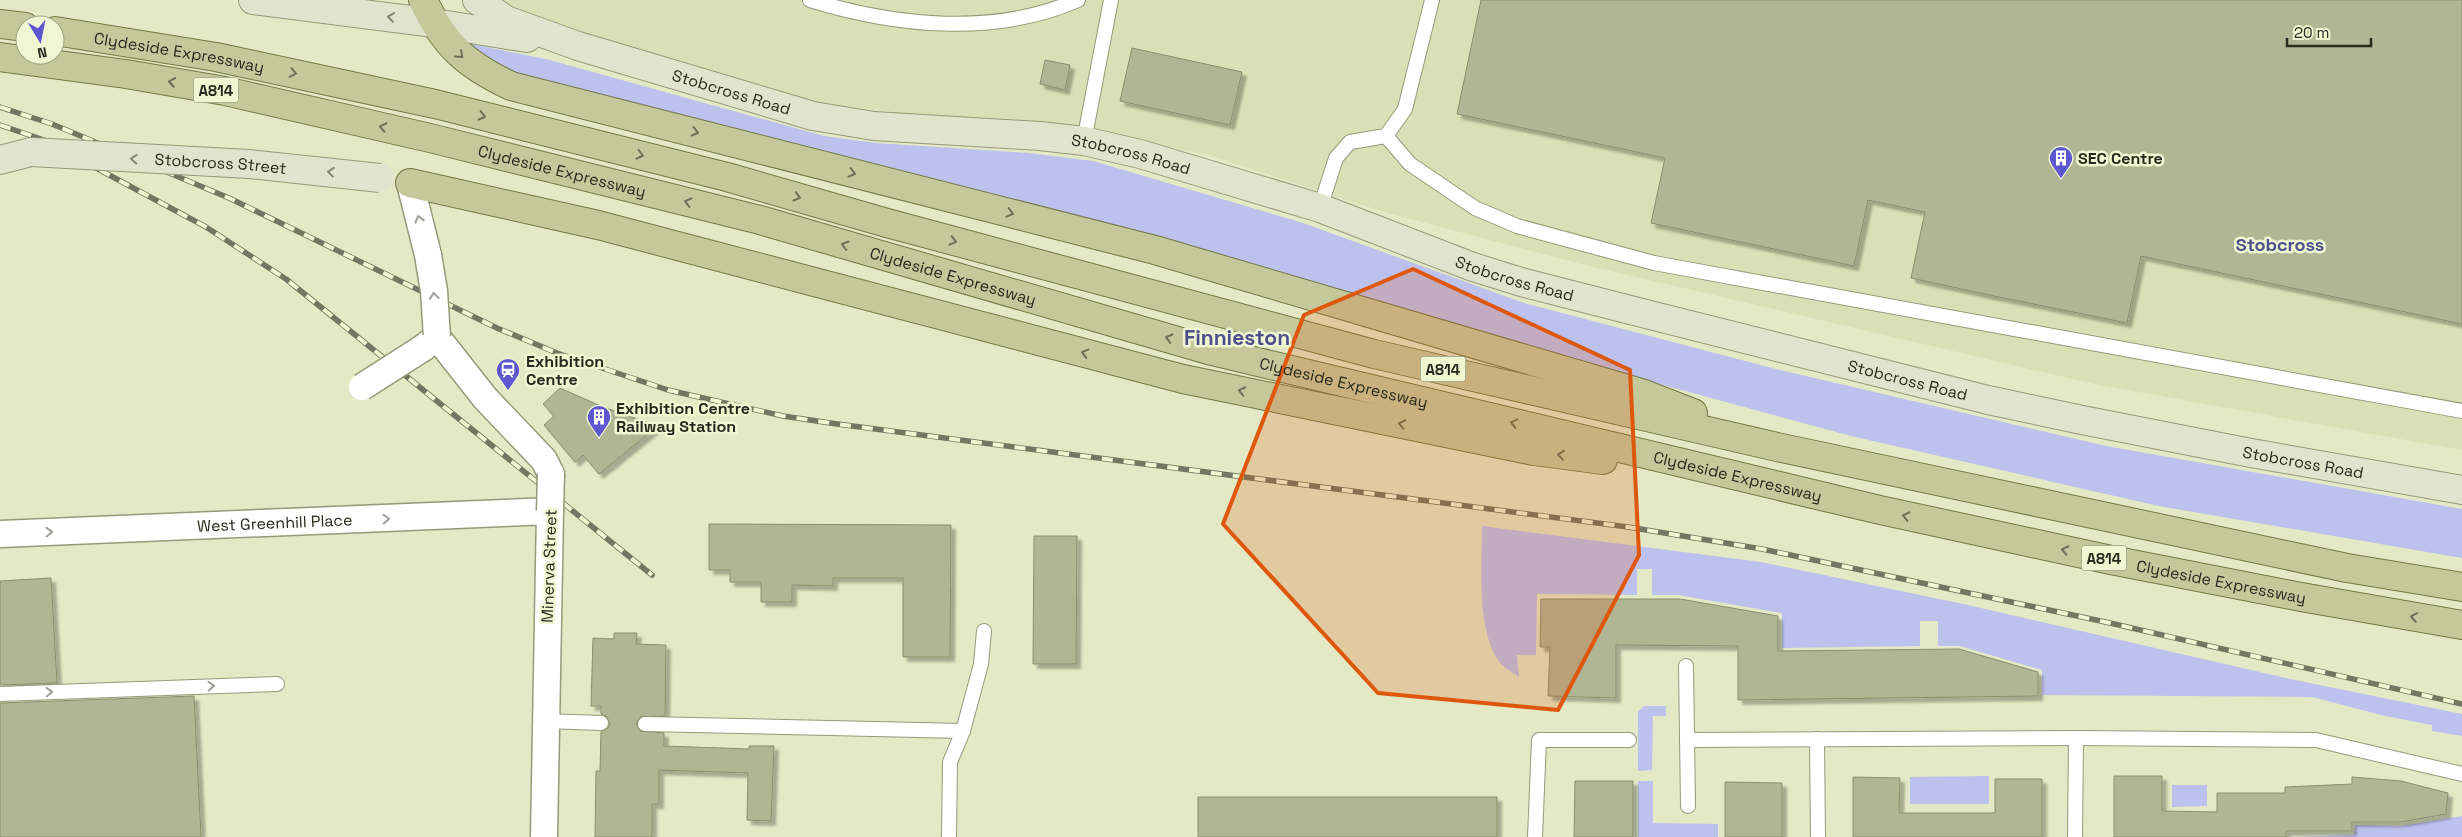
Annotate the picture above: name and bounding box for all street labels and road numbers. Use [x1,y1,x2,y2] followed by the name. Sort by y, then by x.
[93,27,266,78] street label: Clydeside Expressway
[670,64,793,119] street label: Stobcross Road
[194,78,238,102] road number: A814
[1070,129,1193,179] street label: Stobcross Road
[476,140,648,202] street label: Clydeside Expressway
[154,148,288,178] street label: Stobcross Street
[867,242,1039,310] street label: Clydeside Expressway
[1452,251,1576,306] street label: Stobcross Road
[1258,352,1430,413] street label: Clydeside Expressway
[1846,355,1970,405] street label: Stobcross Road
[1420,356,1466,382] road number: A814
[2241,441,2365,483] street label: Stobcross Road
[1651,446,1824,506] street label: Clydeside Expressway
[197,509,353,536] street label: West Greenhill Place
[537,509,561,623] street label: Minerva Street
[2082,546,2126,570] road number: A814
[2135,555,2308,608] street label: Clydeside Expressway

